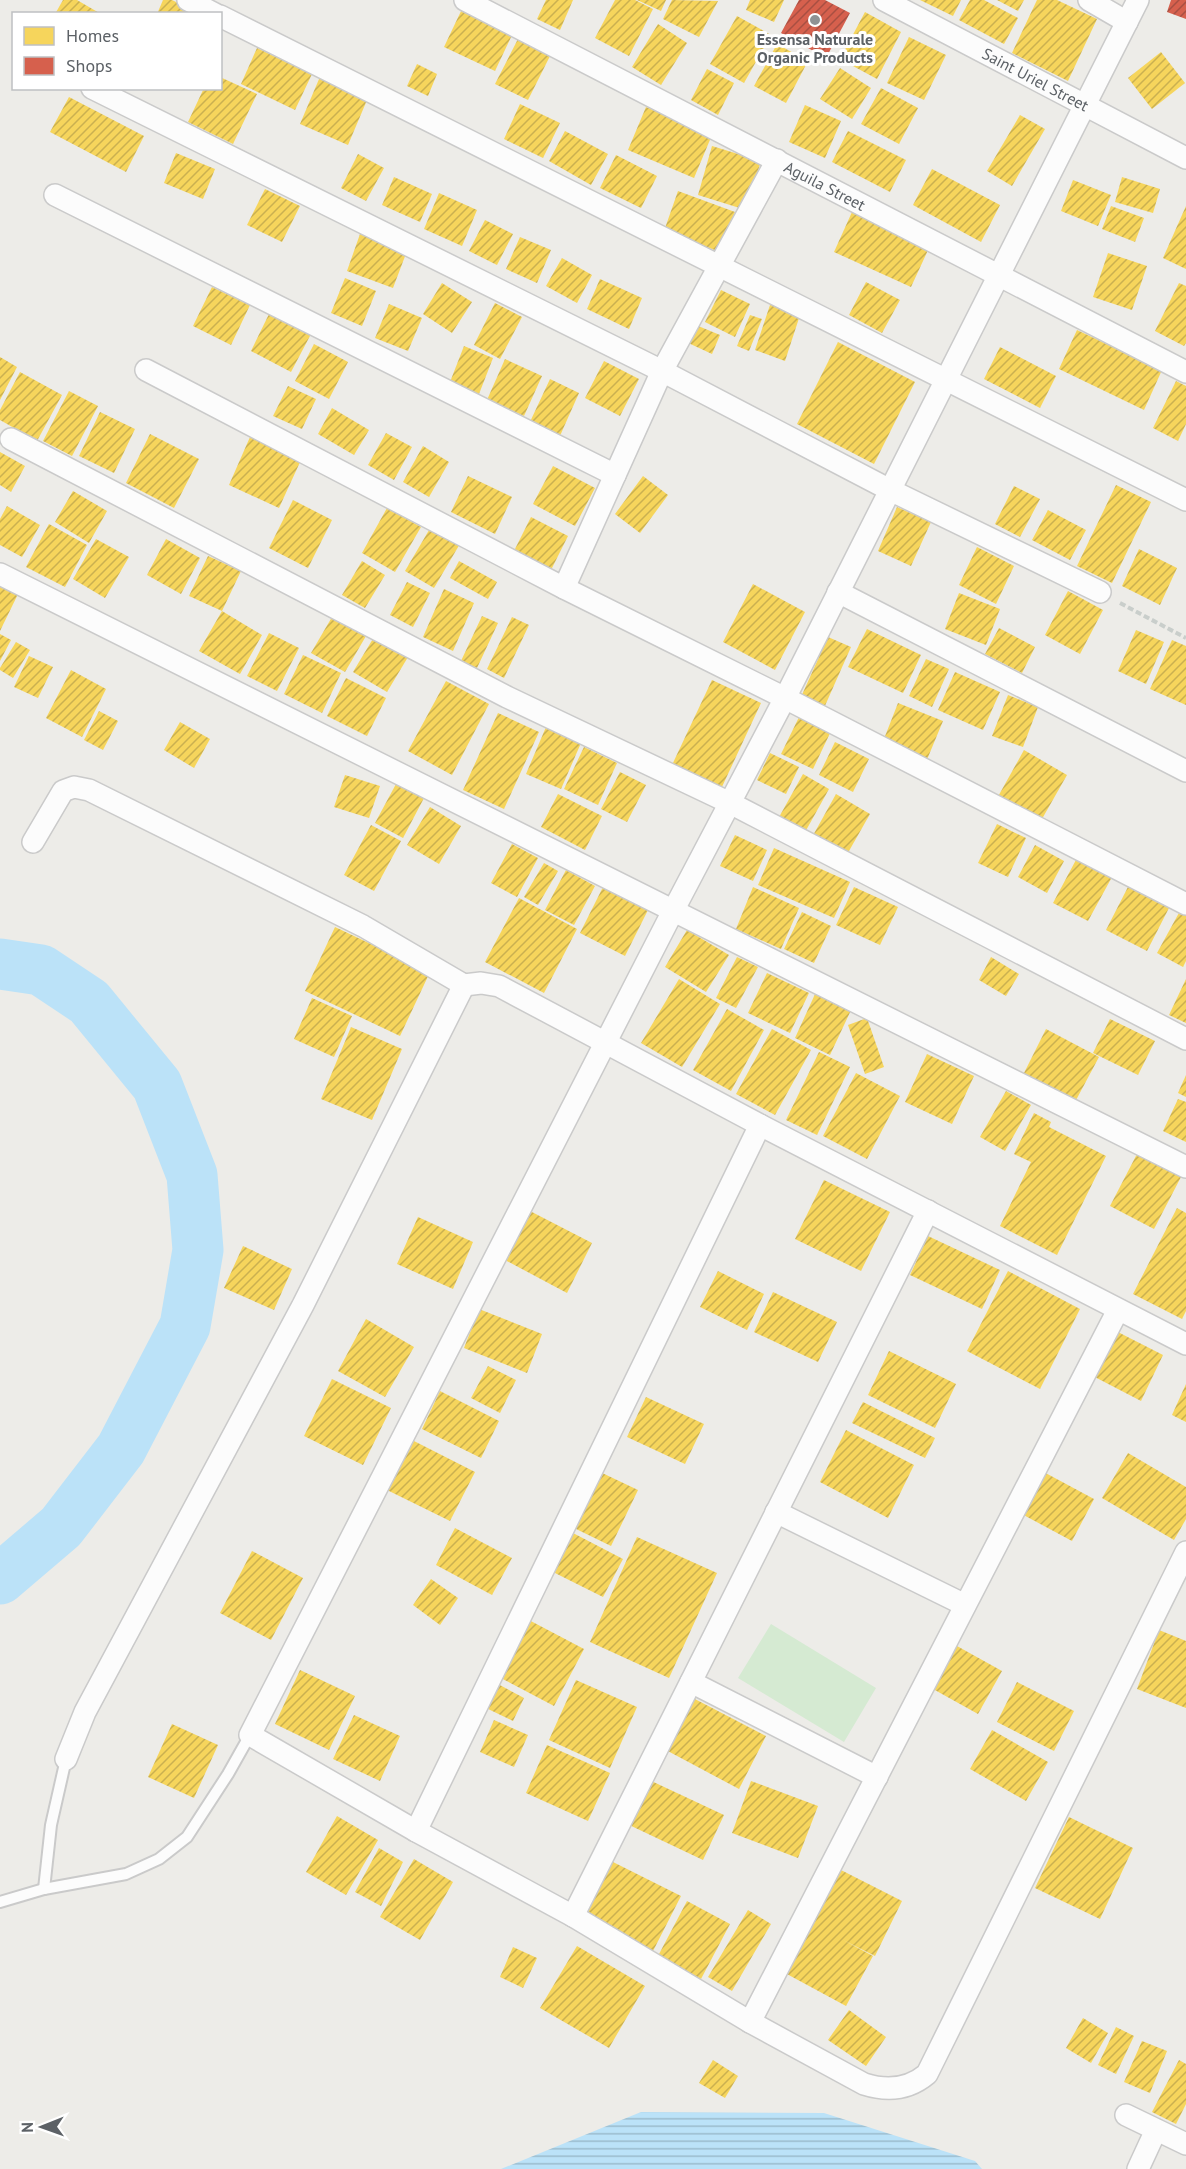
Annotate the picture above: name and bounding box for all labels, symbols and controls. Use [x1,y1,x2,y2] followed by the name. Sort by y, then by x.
[12,12,222,90] legend
[808,13,822,27] marker: Essensa Naturale Organic Products
[66,24,119,47] text: Homes
[757,29,873,67] place label: Essensa Naturale Organic Products
[979,43,1093,116] street label: Saint Uriel Street
[66,54,112,77] text: Shops
[781,157,869,215] street label: Aguila Street
[12,2097,72,2157] north arrow
[17,2122,37,2133] text: N

